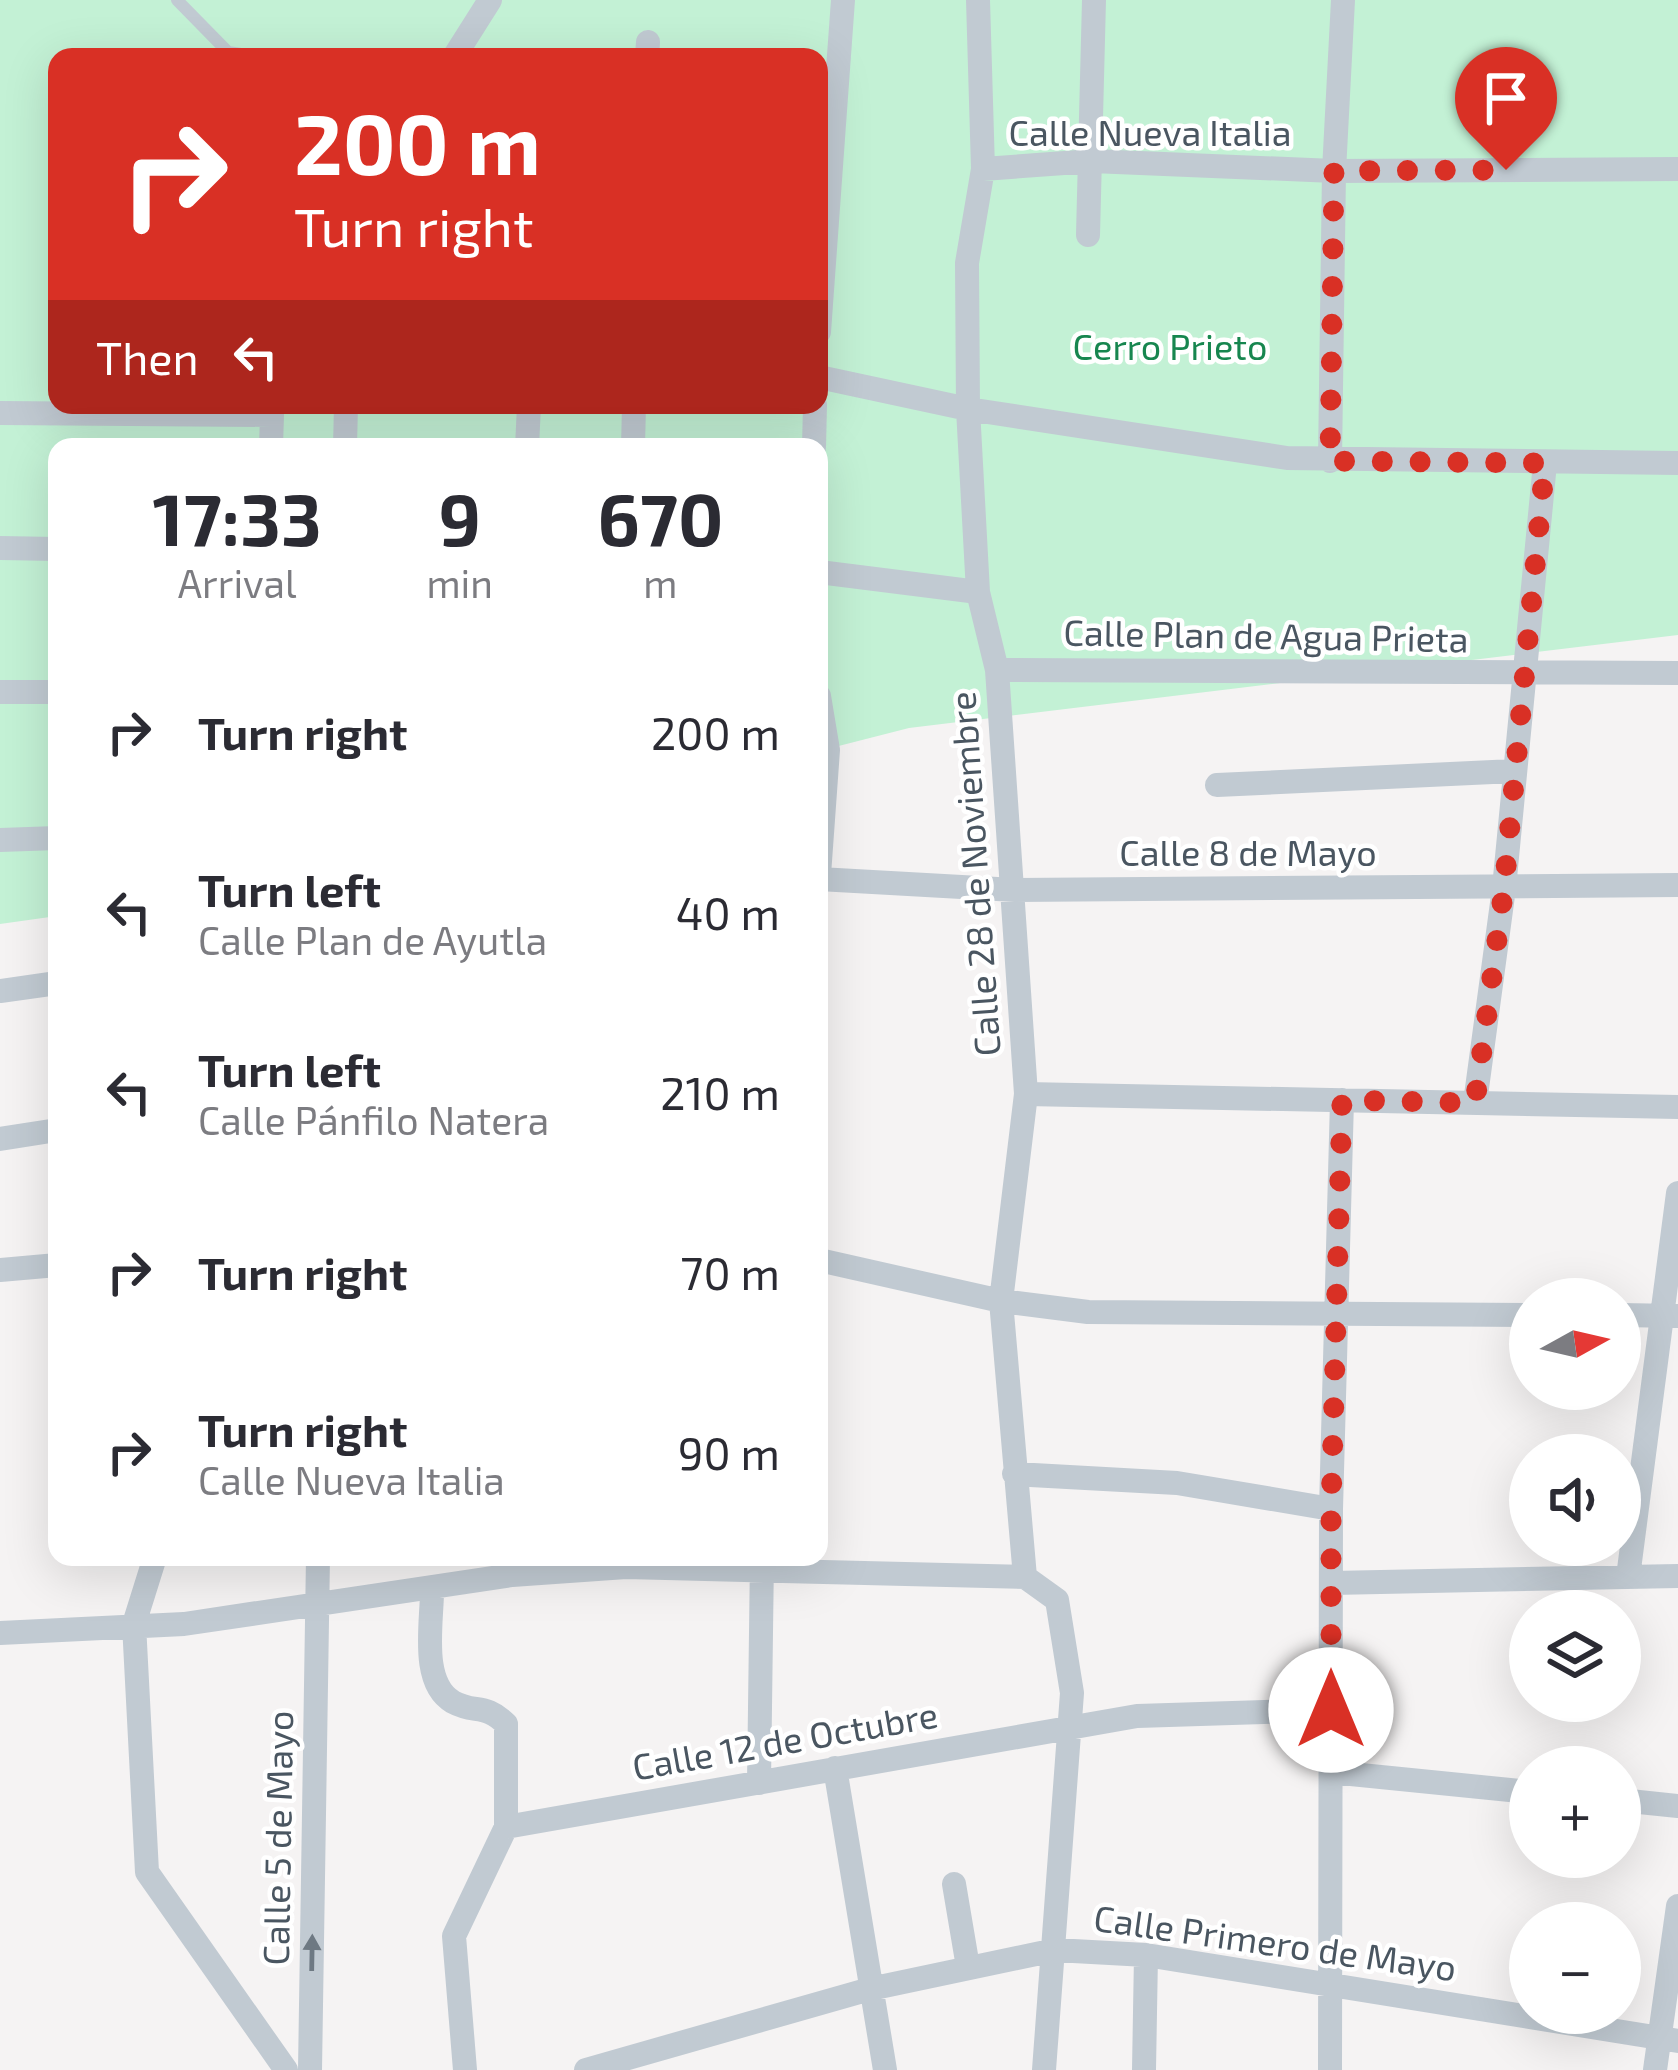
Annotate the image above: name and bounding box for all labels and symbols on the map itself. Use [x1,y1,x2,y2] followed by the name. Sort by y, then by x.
[1455,47,1557,170] pin
[1008,110,1292,153] street label: Calle Nueva Italia
[1073,324,1267,367] park label: Cerro Prieto
[1063,609,1469,660] street label: Calle Plan de Agua Prieta
[939,690,1008,1058] street label: Calle 28 de Noviembre
[1119,830,1377,873] street label: Calle 8 de Mayo
[1509,1278,1641,1410] north arrow
[1268,1647,1394,1773] position arrow
[629,1691,941,1788] street label: Calle 12 de Octubre
[253,1710,300,1966] street label: Calle 5 de Mayo
[1091,1895,1459,1988] street label: Calle Primero de Mayo
[302,1933,322,1971] one-way arrow

